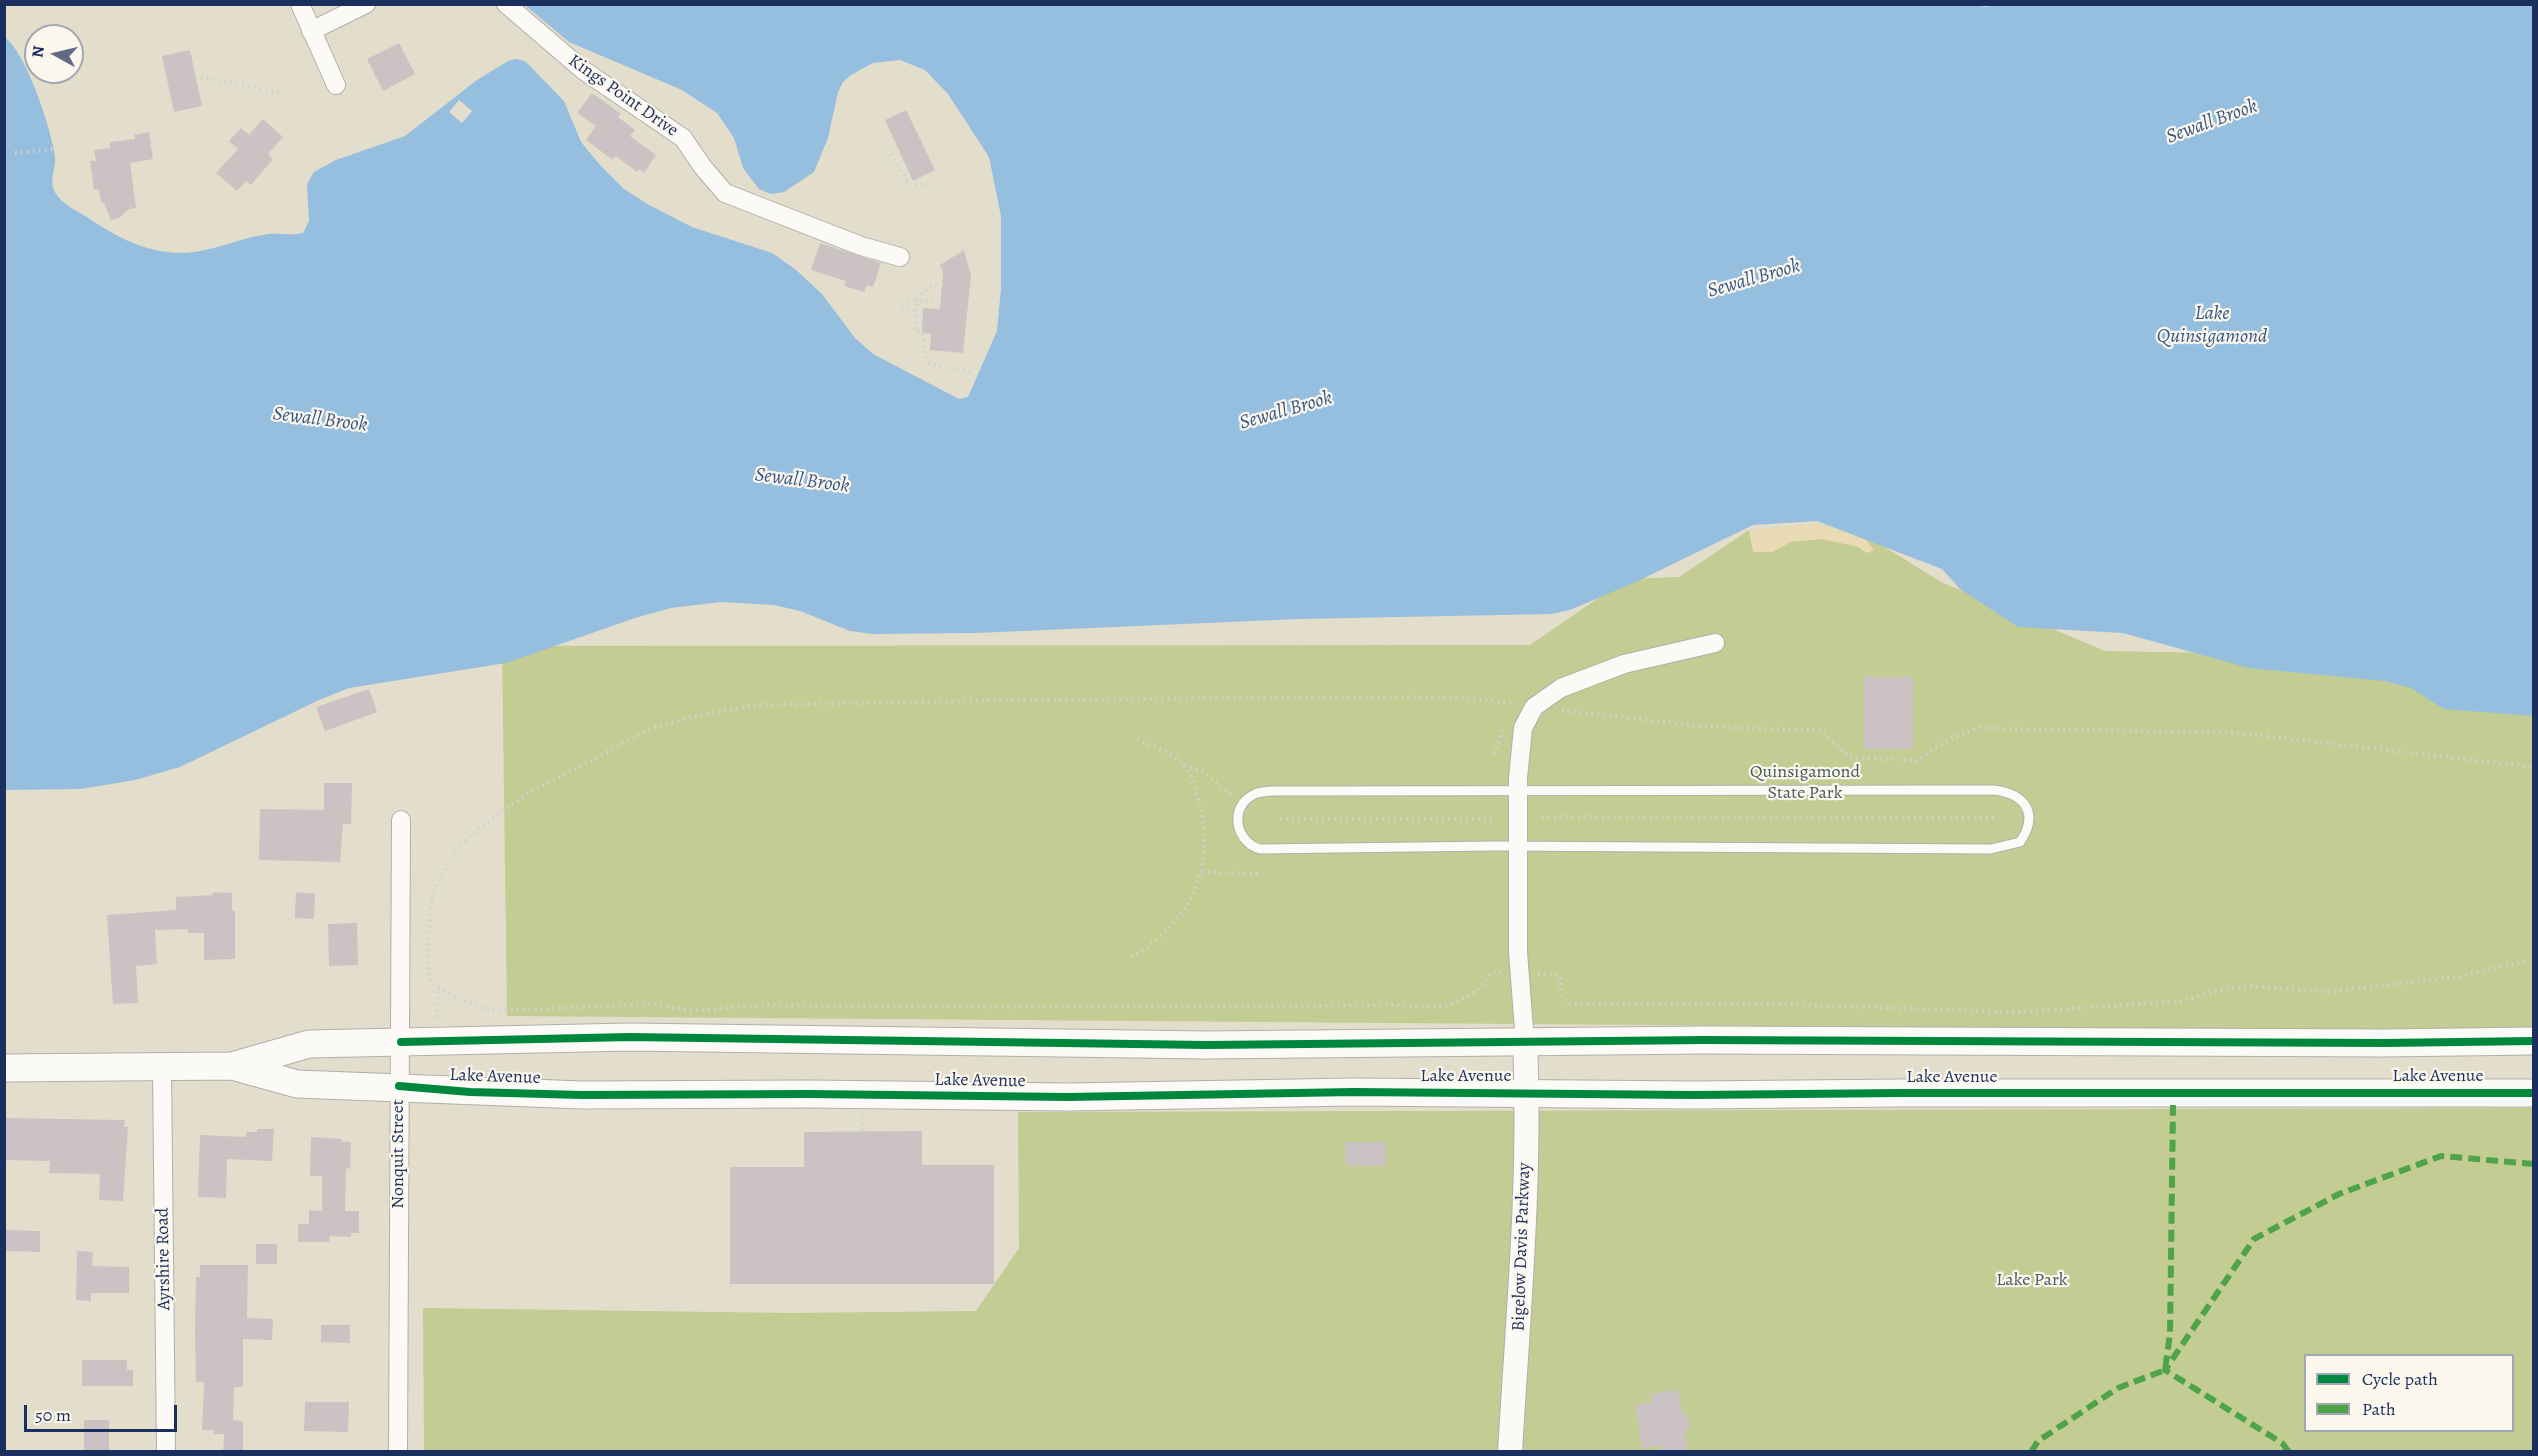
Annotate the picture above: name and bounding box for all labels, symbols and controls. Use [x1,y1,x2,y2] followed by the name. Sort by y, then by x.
[24,24,84,84] north arrow
[26,44,50,59] text: N
[564,50,682,142] street label: Kings Point Drive
[2163,94,2261,150] water label: Sewall Brook
[1705,254,1803,304] water label: Sewall Brook
[2157,302,2267,349] water label: Lake Quinsigamond
[1237,386,1335,436] water label: Sewall Brook
[271,402,369,438] water label: Sewall Brook
[753,463,851,499] water label: Sewall Brook
[1750,762,1860,804] park label: Quinsigamond State Park
[449,1065,541,1089] street label: Lake Avenue
[1420,1066,1512,1088] street label: Lake Avenue
[2392,1066,2484,1088] street label: Lake Avenue
[1906,1067,1998,1089] street label: Lake Avenue
[934,1069,1026,1093] street label: Lake Avenue
[388,1099,410,1209] street label: Nonquit Street
[1508,1162,1536,1332] street label: Bigelow Davis Parkway
[152,1207,176,1311] street label: Ayrshire Road
[1996,1270,2068,1292] park label: Lake Park
[2304,1354,2514,1432] legend
[2362,1367,2438,1391] text: Cycle path
[27,1393,180,1431] scale bar
[2362,1397,2396,1421] text: Path
[35,1403,71,1427] text: 50 m

